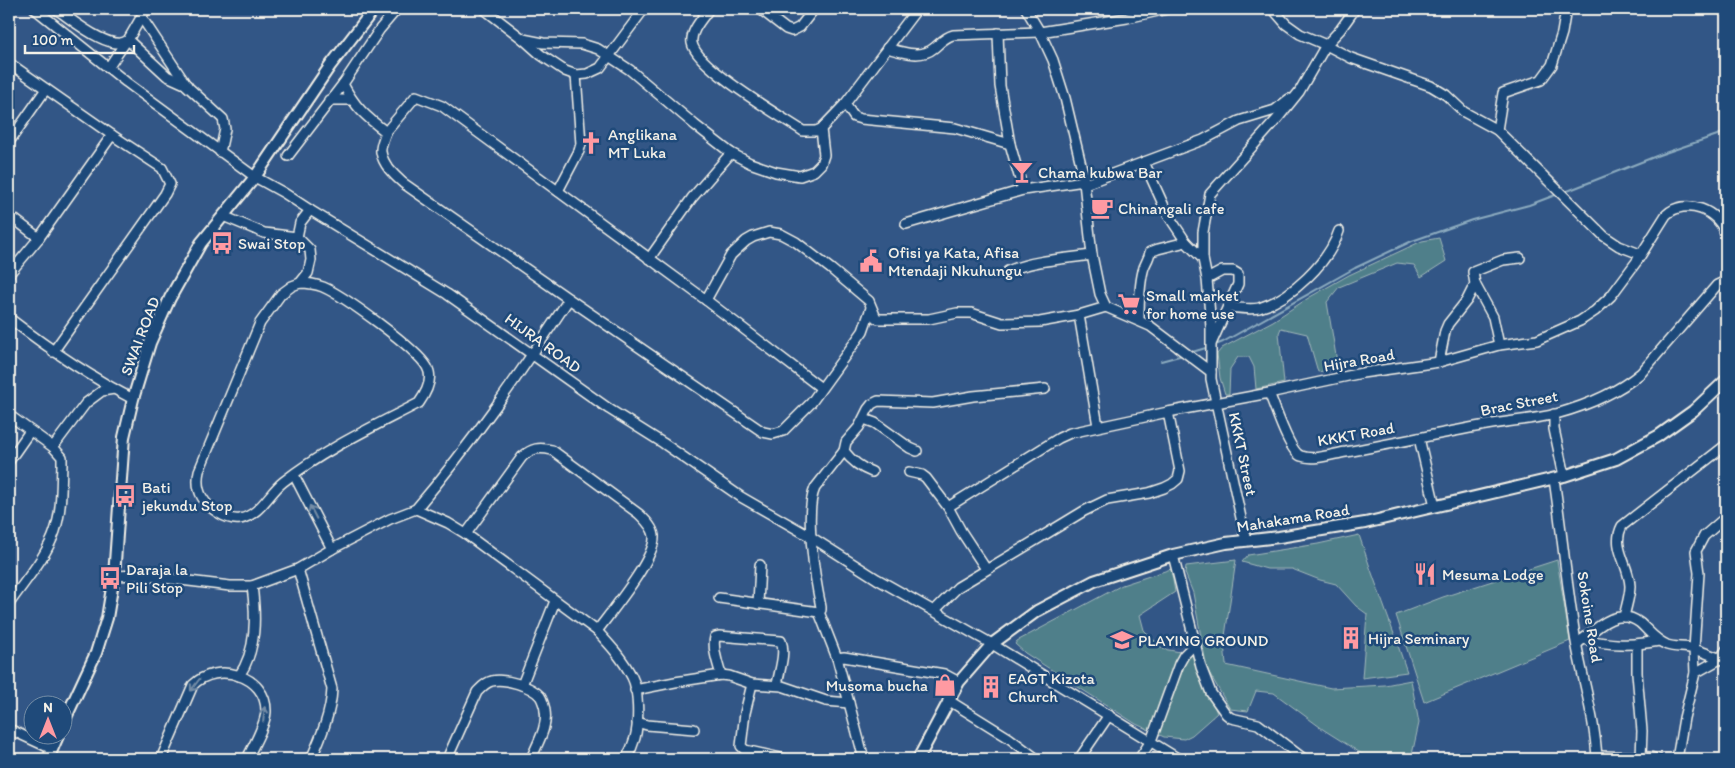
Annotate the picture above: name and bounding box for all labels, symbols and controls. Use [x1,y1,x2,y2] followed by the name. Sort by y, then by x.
[25,22,134,54] scale bar
[32,31,74,49] text: 100 m
[608,125,678,162] place label: Anglikana MT Luka
[578,130,604,156] church icon: Anglikana MT Luka
[1009,159,1035,185] bar icon: Chama kubwa Bar
[1038,163,1163,182] place label: Chama kubwa Bar
[1089,195,1115,221] cafe icon: Chinangali cafe
[1118,199,1225,218] place label: Chinangali cafe
[209,230,235,256] bus stop icon: Swai Stop
[238,234,305,253] place label: Swai Stop
[888,243,1022,280] place label: Ofisi ya Kata, Afisa Mtendaji Nkuhungu
[858,248,884,274] public building icon: Ofisi ya Kata, Afisa Mtendaji Nkuhungu
[1146,286,1239,323] place label: Small market for home use
[1116,291,1142,317] supermarket icon: Small market for home use
[116,294,164,378] street label: SWAI ROAD
[501,309,585,377] street label: HIJRA ROAD
[1322,344,1396,376] street label: Hijra Road
[1479,386,1559,420] street label: Brac Street
[1225,410,1261,498] street label: KKKT Street
[1316,418,1396,450] street label: KKKT Road
[141,478,233,515] place label: Bati jekundu Stop
[112,483,138,509] bus stop icon: Bati jekundu Stop
[1235,500,1351,536] street label: Mahakama Road
[308,505,317,520] one-way arrow
[126,560,189,597] place label: Daraja la Pili Stop
[1412,561,1438,587] restaurant icon: Mesuma Lodge
[97,565,123,591] bus stop icon: Daraja la Pili Stop
[1442,565,1544,584] place label: Mesuma Lodge
[1573,570,1607,664] street label: Sokoine Road
[1338,625,1364,651] building icon: Hijra Seminary
[1109,627,1135,653] school or university icon: PLAYING GROUND
[1368,629,1470,648] place label: Hijra Seminary
[1138,631,1268,650] place label: PLAYING GROUND
[1008,669,1096,706] place label: EAGT Kizota Church
[932,672,958,698] shop icon: Musoma bucha
[978,674,1004,700] building icon: EAGT Kizota Church
[826,676,928,695] place label: Musoma bucha
[190,678,200,692] one-way arrow
[22,696,72,746] north arrow
[43,699,53,716] text: N
[259,707,269,723] one-way arrow

